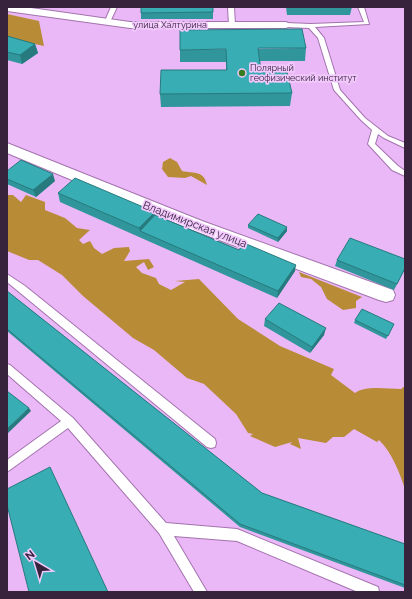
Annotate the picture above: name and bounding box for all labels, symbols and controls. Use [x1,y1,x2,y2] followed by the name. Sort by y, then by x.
[133,20,207,30] street label: улица Халтурина
[250,63,357,83] place label: Полярный геофизический институт
[237,68,247,78] marker: Полярный геофизический институт
[141,199,249,250] street label: Владимирская улица
[16,543,56,583] north arrow
[23,548,37,563] text: N

